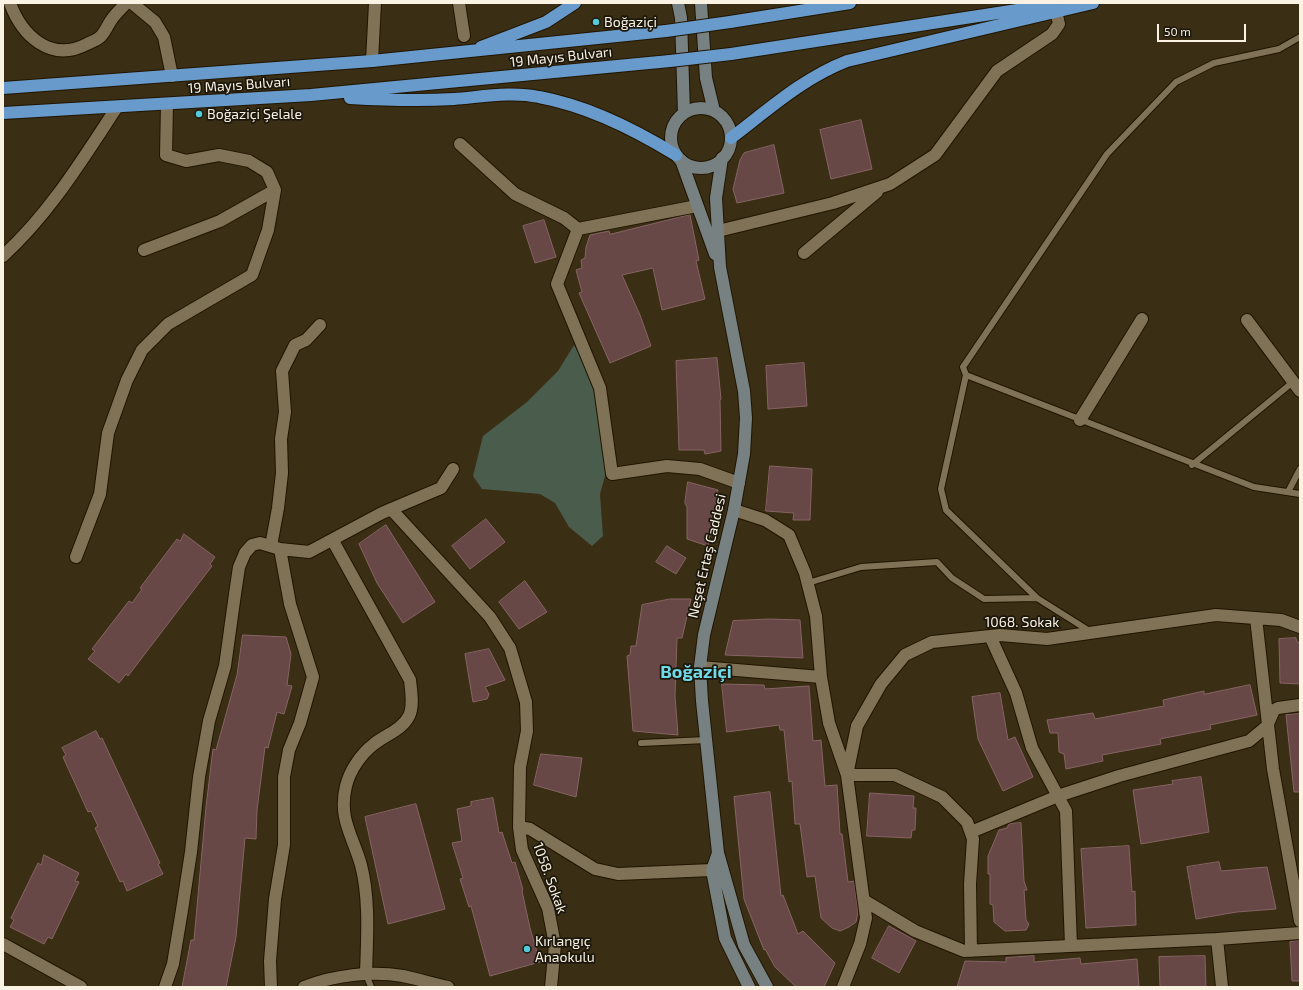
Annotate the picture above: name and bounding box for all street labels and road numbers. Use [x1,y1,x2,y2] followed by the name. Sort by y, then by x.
[509,43,613,71] street label: 19 Mayıs Bulvarı
[187,73,291,97] street label: 19 Mayıs Bulvarı
[685,492,729,620] street label: Neşet Ertaş Caddesi
[985,614,1059,630] street label: 1068. Sokak
[529,840,571,916] street label: 1058. Sokak

